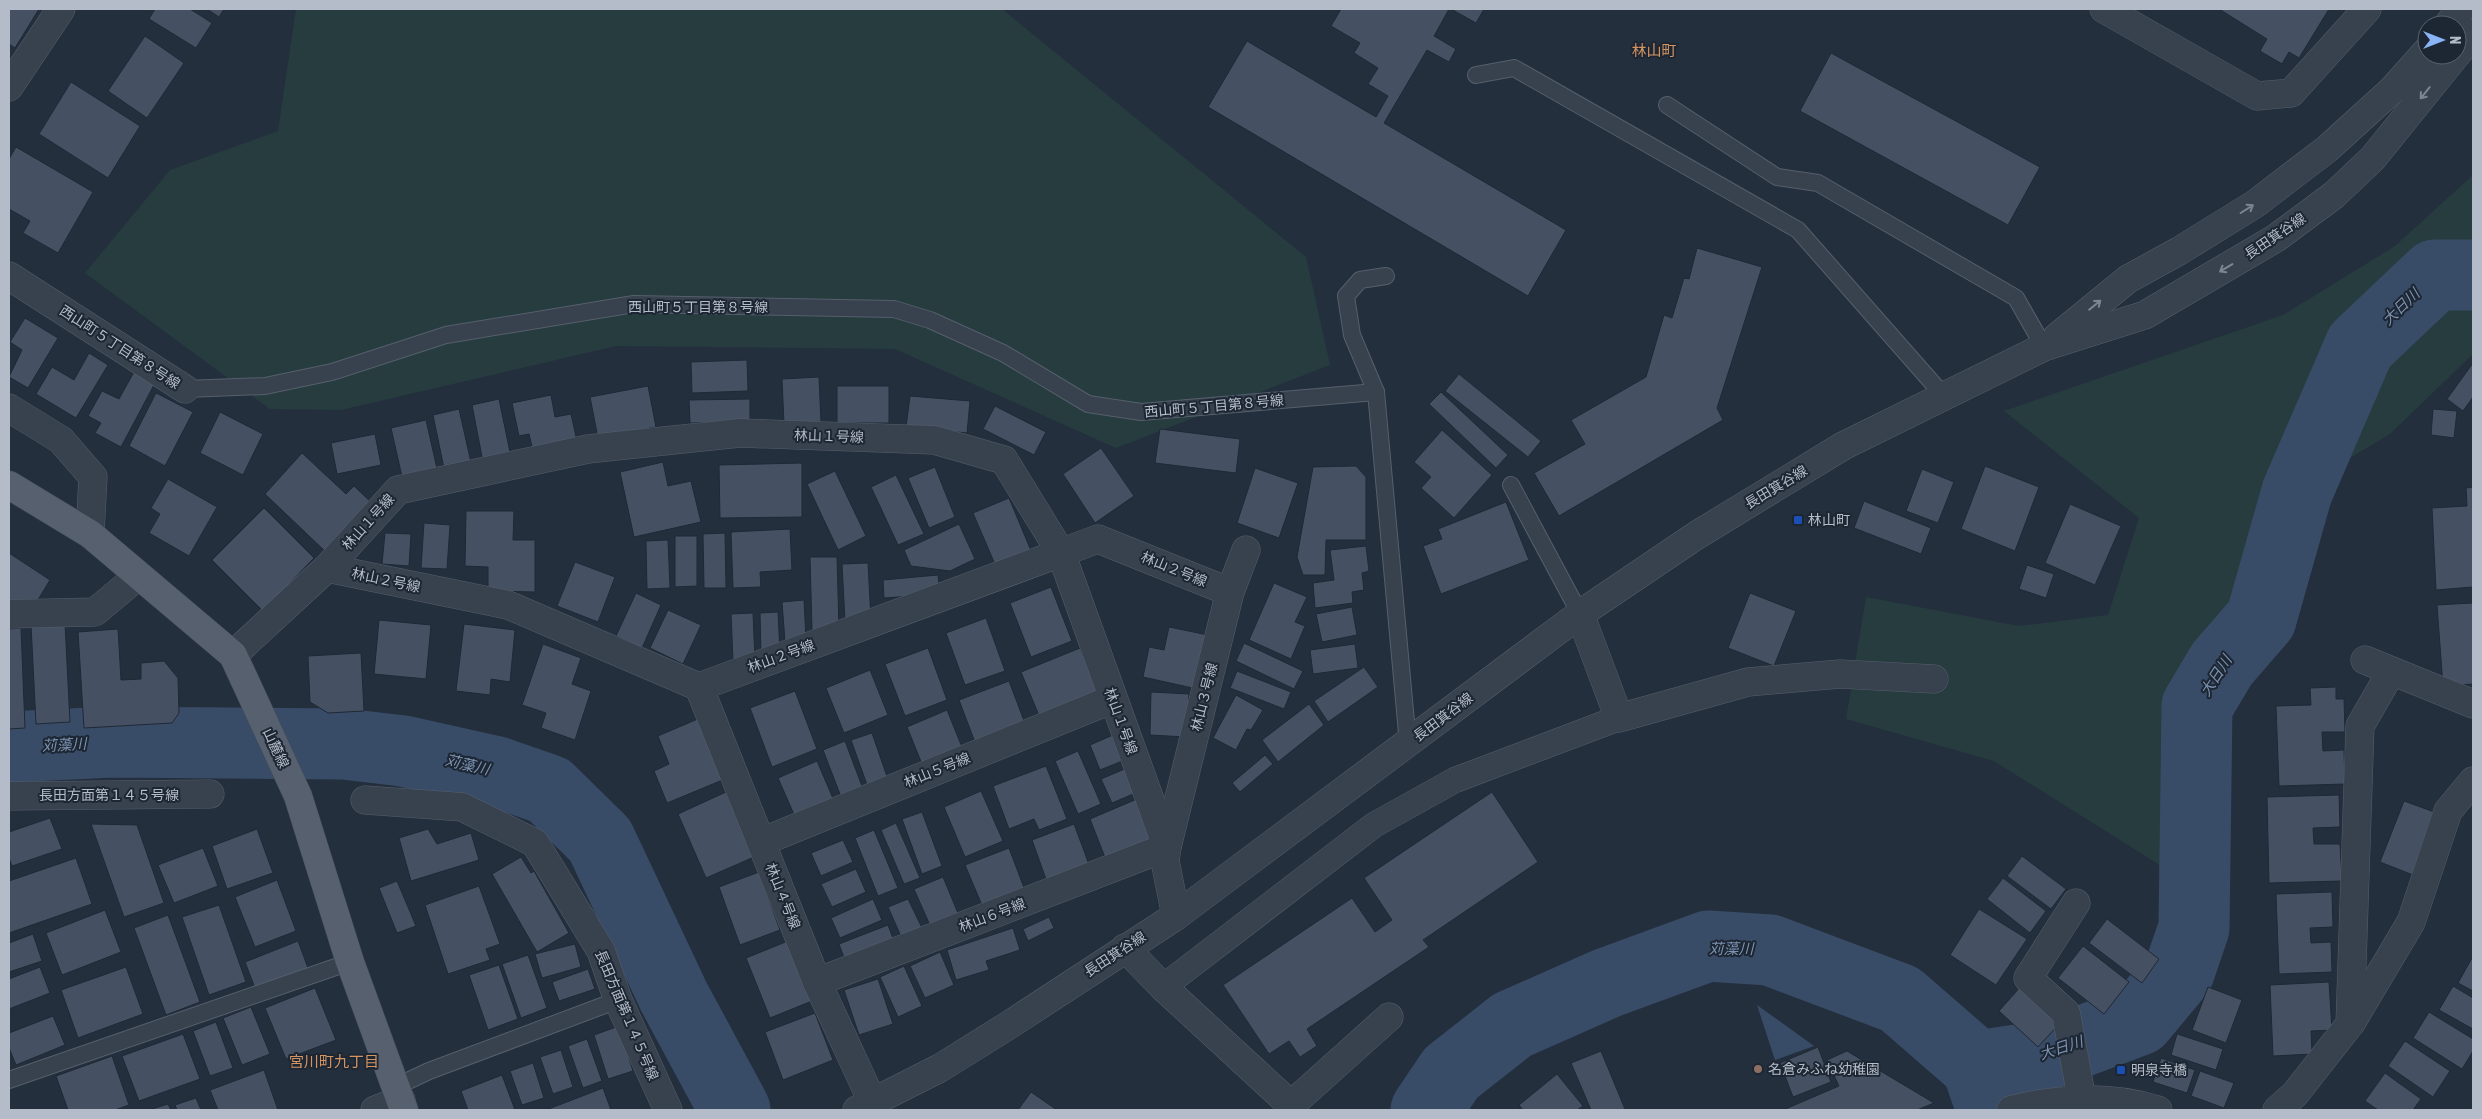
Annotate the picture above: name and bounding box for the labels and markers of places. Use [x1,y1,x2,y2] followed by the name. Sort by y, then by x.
[1808,512,1850,528] place label: 林山町
[1792,514,1804,526] marker: 林山町
[1768,1061,1880,1077] place label: 名倉みふね幼稚園
[2131,1062,2187,1078] place label: 明泉寺橋
[1752,1063,1764,1075] marker: 名倉みふね幼稚園
[2115,1064,2127,1076] marker: 明泉寺橋

